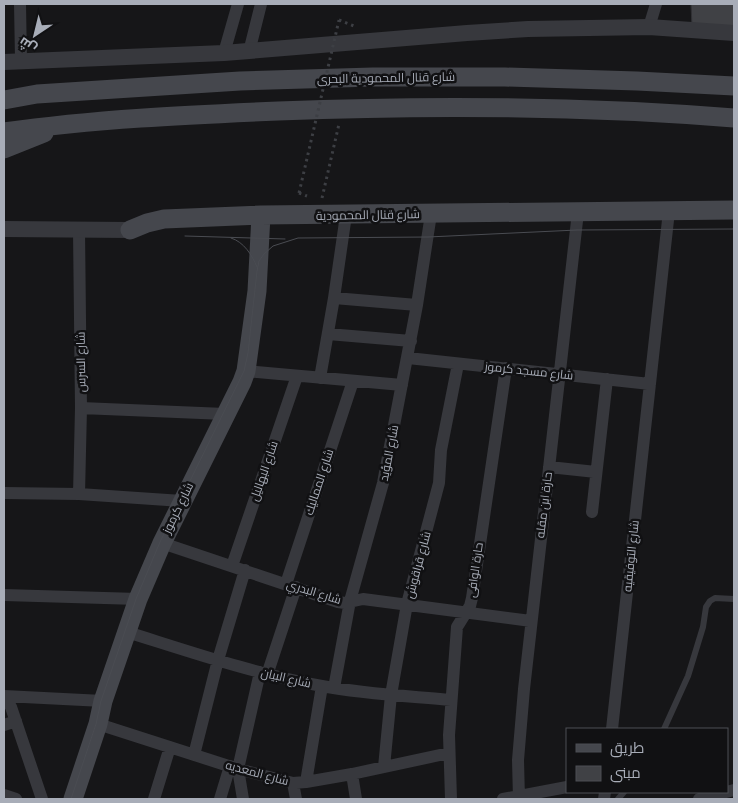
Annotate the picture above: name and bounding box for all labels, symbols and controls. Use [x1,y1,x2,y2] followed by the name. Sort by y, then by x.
[10,10,60,60] north arrow
[15,33,40,58] text: ش
[317,69,455,87] street label: شارع قنال المحمودية البحرى
[316,206,420,224] street label: شارع قنال المحمودية
[72,331,90,393] street label: شارع السرس
[483,358,574,384] street label: شارع مسجد كرموز
[376,423,402,483] street label: شارع المؤيد
[246,439,282,503] street label: شارع البهاليل
[301,447,337,517] street label: شارع المماليك
[532,471,556,539] street label: حارة ابن مقله
[158,480,197,537] street label: شارع كرموز
[619,519,643,593] street label: شارع التوفيقيه
[401,530,435,600] street label: شارع قراقوش
[463,542,487,598] street label: حارة الوافى
[284,576,343,610] street label: شارع البدري
[259,664,313,692] street label: شارع البيان
[566,728,728,793] legend
[610,737,644,758] text: طريق
[224,757,290,789] street label: شارع المعديه
[610,762,641,783] text: مبنى

